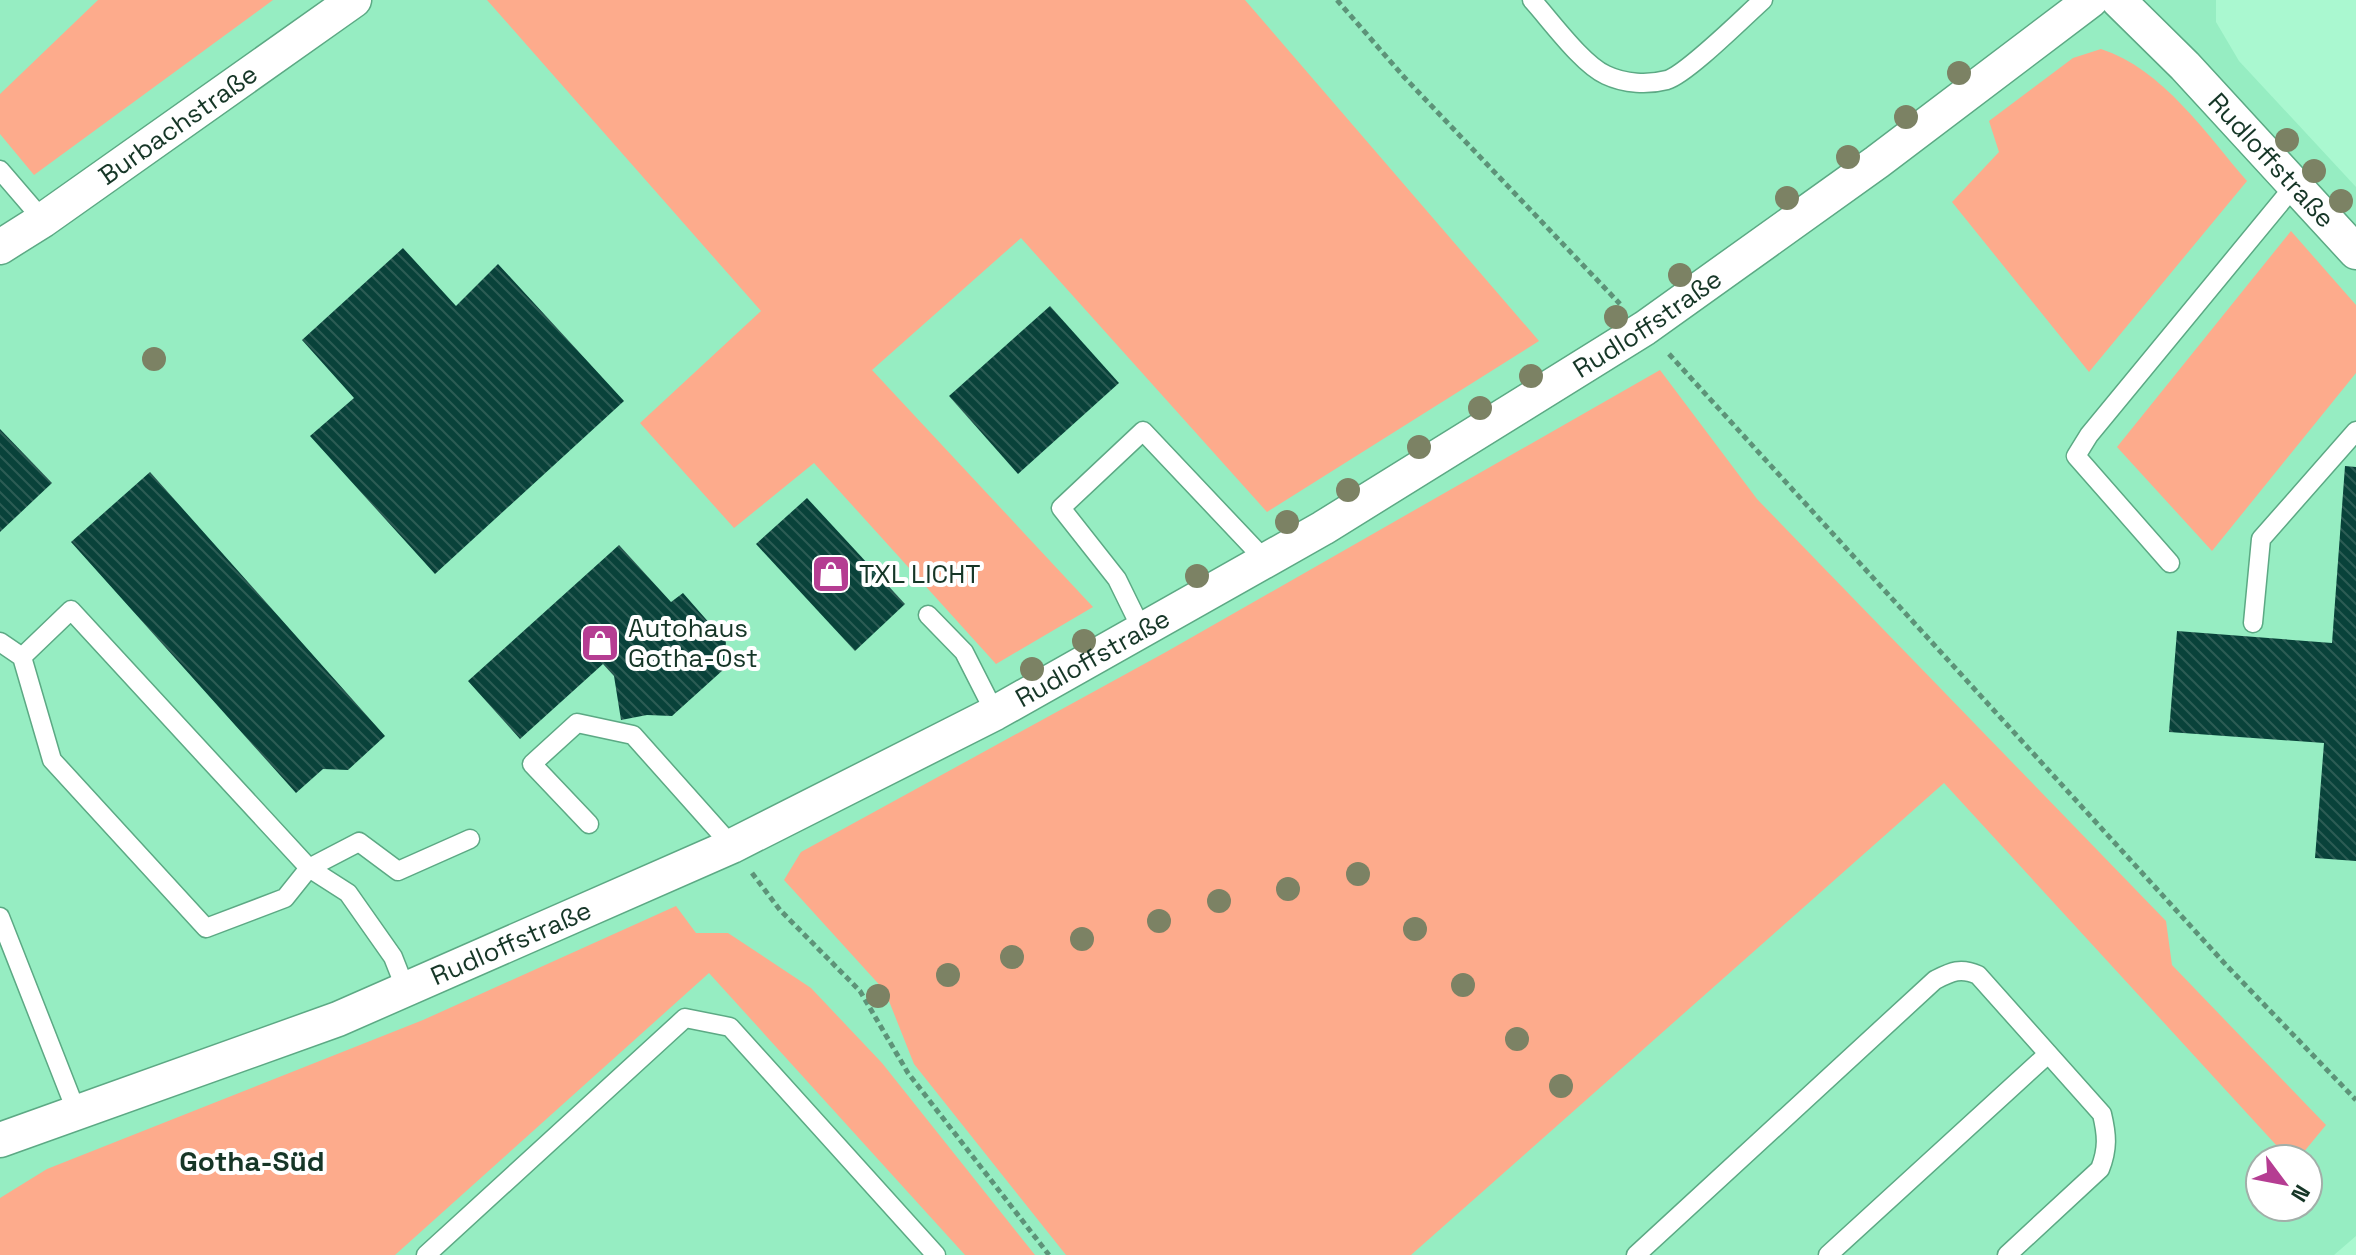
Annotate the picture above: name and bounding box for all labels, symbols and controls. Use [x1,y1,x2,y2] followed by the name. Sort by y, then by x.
[92,57,264,193] street label: Burbachstraße
[2201,85,2342,235] street label: Rudloffstraße
[1567,262,1728,386] street label: Rudloffstraße
[810,553,852,595] shop icon: TXL LICHT
[859,557,981,591] place label: TXL LICHT
[1009,601,1176,715] street label: Rudloffstraße
[628,611,758,675] place label: Autohaus Gotha-Ost
[579,622,621,664] shop icon: Autohaus Gotha-Ost
[425,893,597,993] street label: Rudloffstraße
[179,1143,325,1179] district label: Gotha-Süd
[2244,1143,2324,1223] north arrow
[2285,1180,2317,1207] text: N

